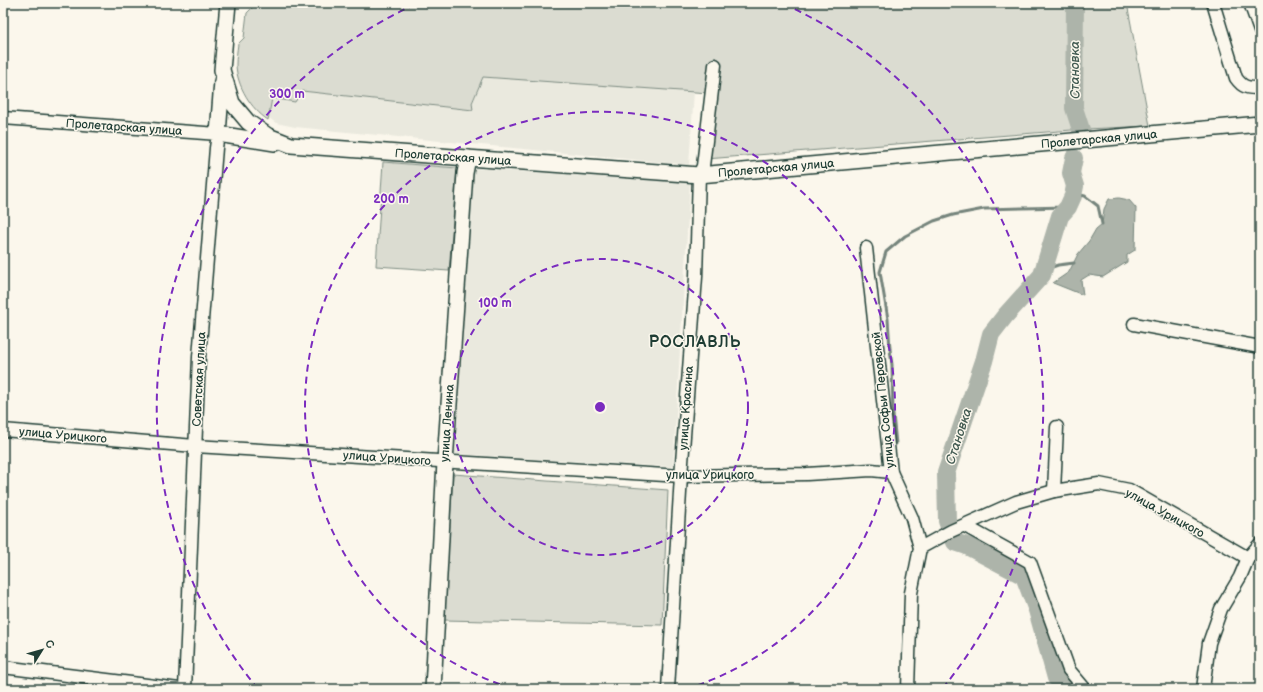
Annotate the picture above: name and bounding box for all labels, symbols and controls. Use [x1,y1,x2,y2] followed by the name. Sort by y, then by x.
[1067,41,1083,99] water label: Становка
[269,87,305,102] text: 300 m
[65,116,183,139] street label: Пролетарская улица
[1040,127,1158,152] street label: Пролетарская улица
[394,146,512,169] street label: Пролетарская улица
[717,156,835,181] street label: Пролетарская улица
[373,192,409,207] text: 200 m
[478,296,512,311] text: 100 m
[190,331,209,427] street label: Советская улица
[869,331,898,469] street label: улица Софьи Перовской
[649,333,741,352] district label: РОСЛАВЛЬ
[676,365,697,451] street label: улица Красина
[437,384,458,463] street label: улица Ленина
[593,400,607,414] centre of rings
[942,406,976,466] water label: Становка
[19,424,107,447] street label: улица Урицкого
[343,448,431,469] street label: улица Урицкого
[666,468,754,483] street label: улица Урицкого
[1123,486,1207,541] street label: улица Урицкого
[22,630,62,670] north arrow
[42,637,57,652] text: С

